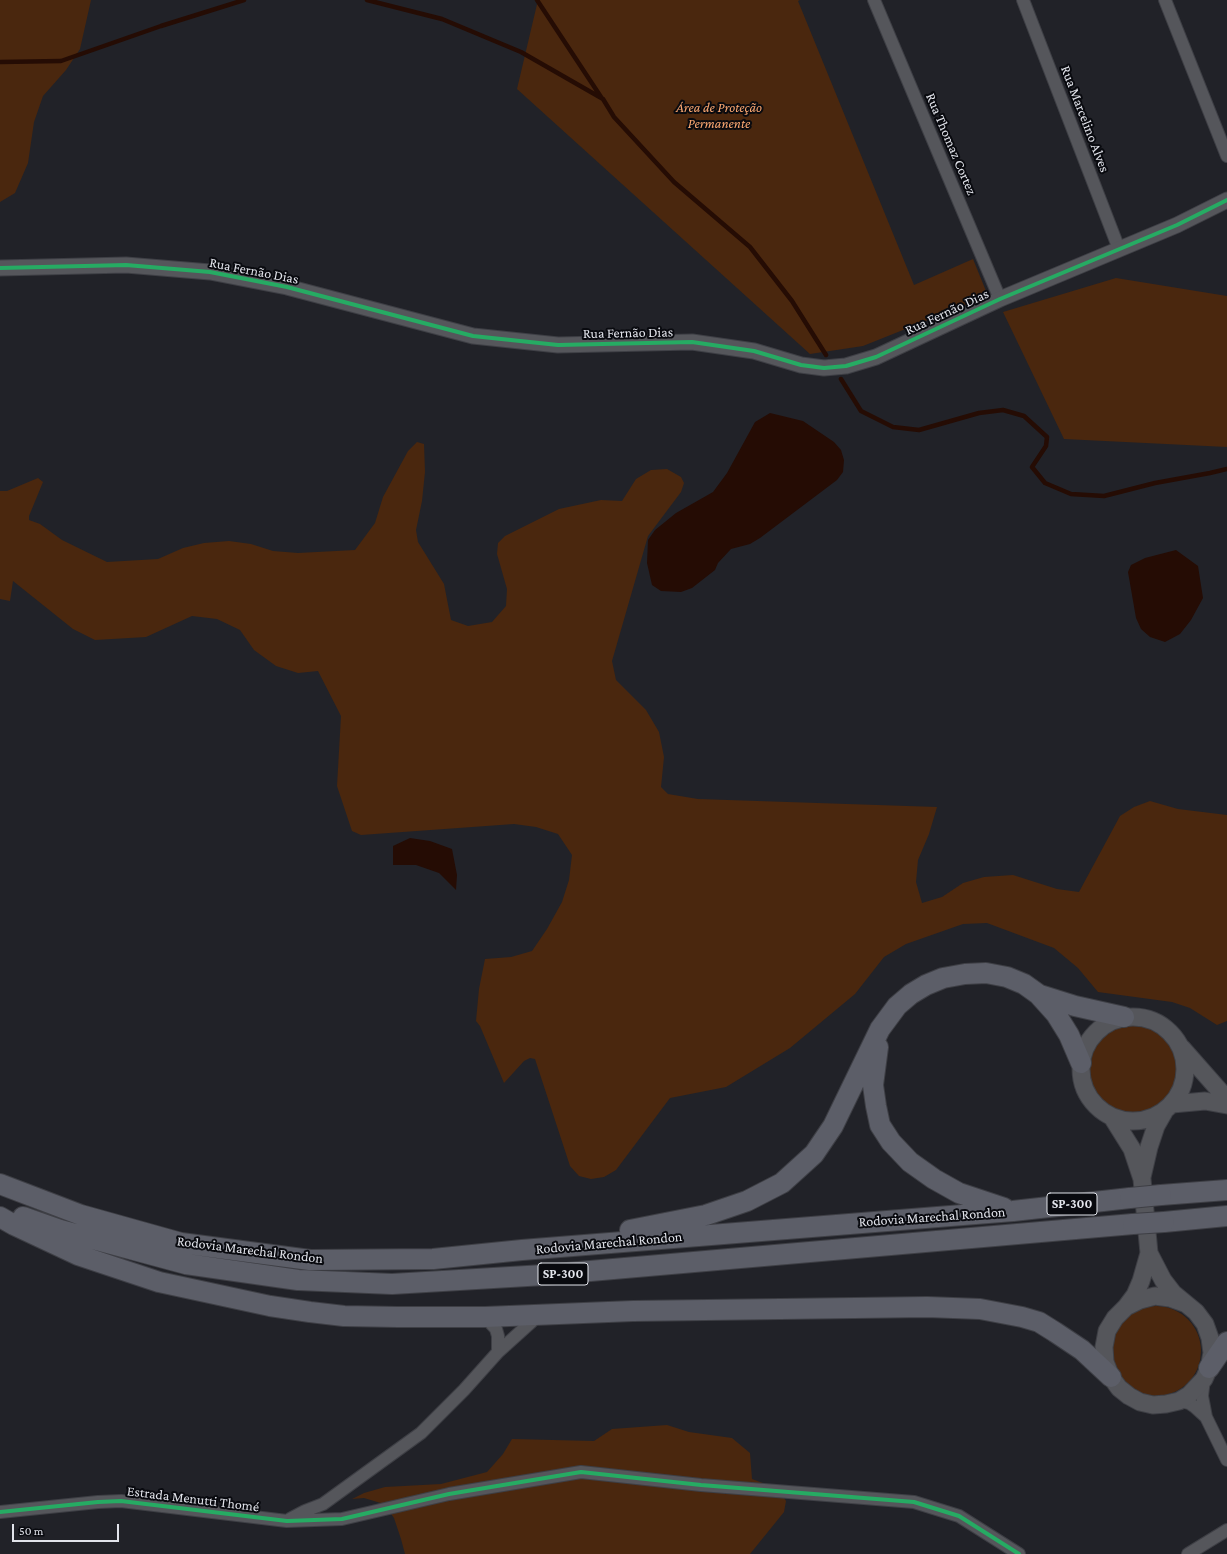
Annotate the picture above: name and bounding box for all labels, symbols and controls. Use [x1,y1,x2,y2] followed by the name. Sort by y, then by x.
[1057,63,1113,175] street label: Rua Marcelino Alves
[922,90,980,198] street label: Rua Thomaz Cortez
[676,100,762,132] park label: Área de Proteção Permanente
[208,254,300,288] street label: Rua Fernão Dias
[902,285,992,339] street label: Rua Fernão Dias
[583,324,673,342] street label: Rua Fernão Dias
[1047,1193,1097,1215] road number: SP-300
[858,1203,1006,1231] street label: Rodovia Marechal Rondon
[535,1228,683,1258] street label: Rodovia Marechal Rondon
[176,1233,324,1267] street label: Rodovia Marechal Rondon
[538,1263,588,1285] road number: SP-300
[126,1483,260,1515] street label: Estrada Menutti Thomé
[14,1516,121,1542] scale bar
[19,1524,43,1538] text: 50 m

